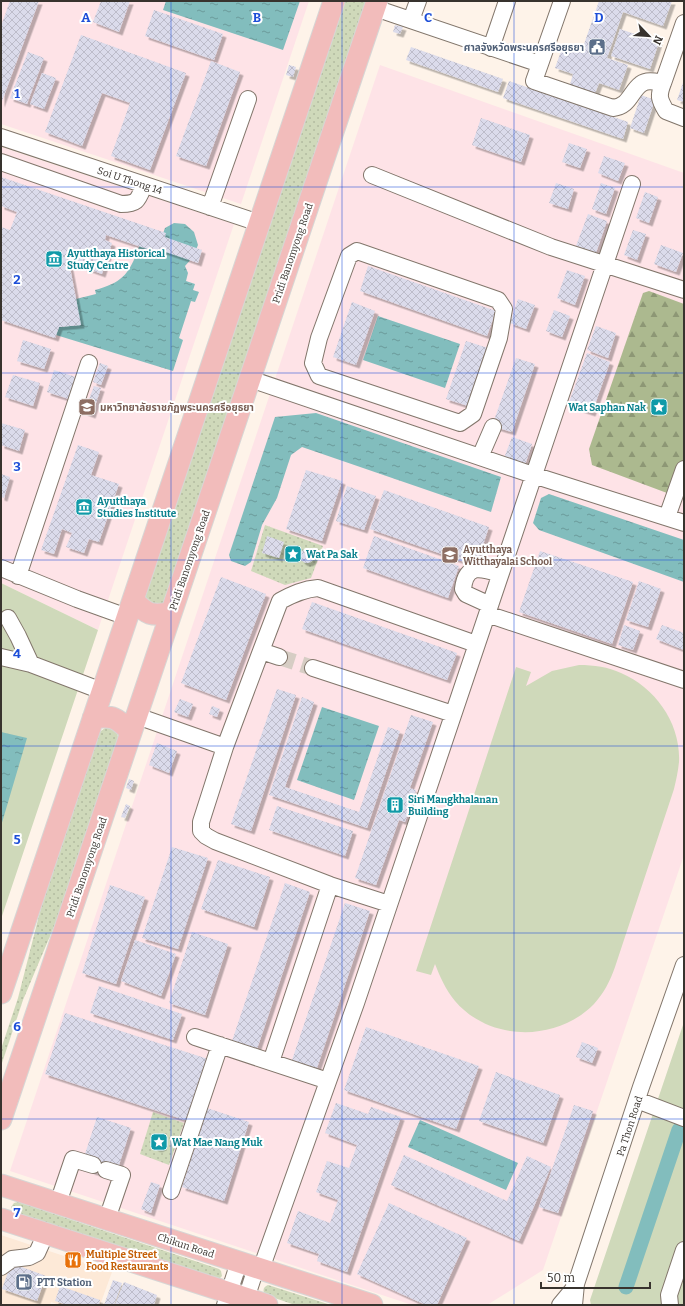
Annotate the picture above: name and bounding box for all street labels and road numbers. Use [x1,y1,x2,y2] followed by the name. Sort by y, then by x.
[96,165,164,197] street label: Soi U Thong 14
[270,202,316,305] street label: Pridi Banomyong Road
[167,509,213,612] street label: Pridi Banomyong Road
[64,816,110,919] street label: Pridi Banomyong Road
[615,1095,645,1158] street label: Pa Thon Road
[156,1231,216,1261] street label: Chikun Road

